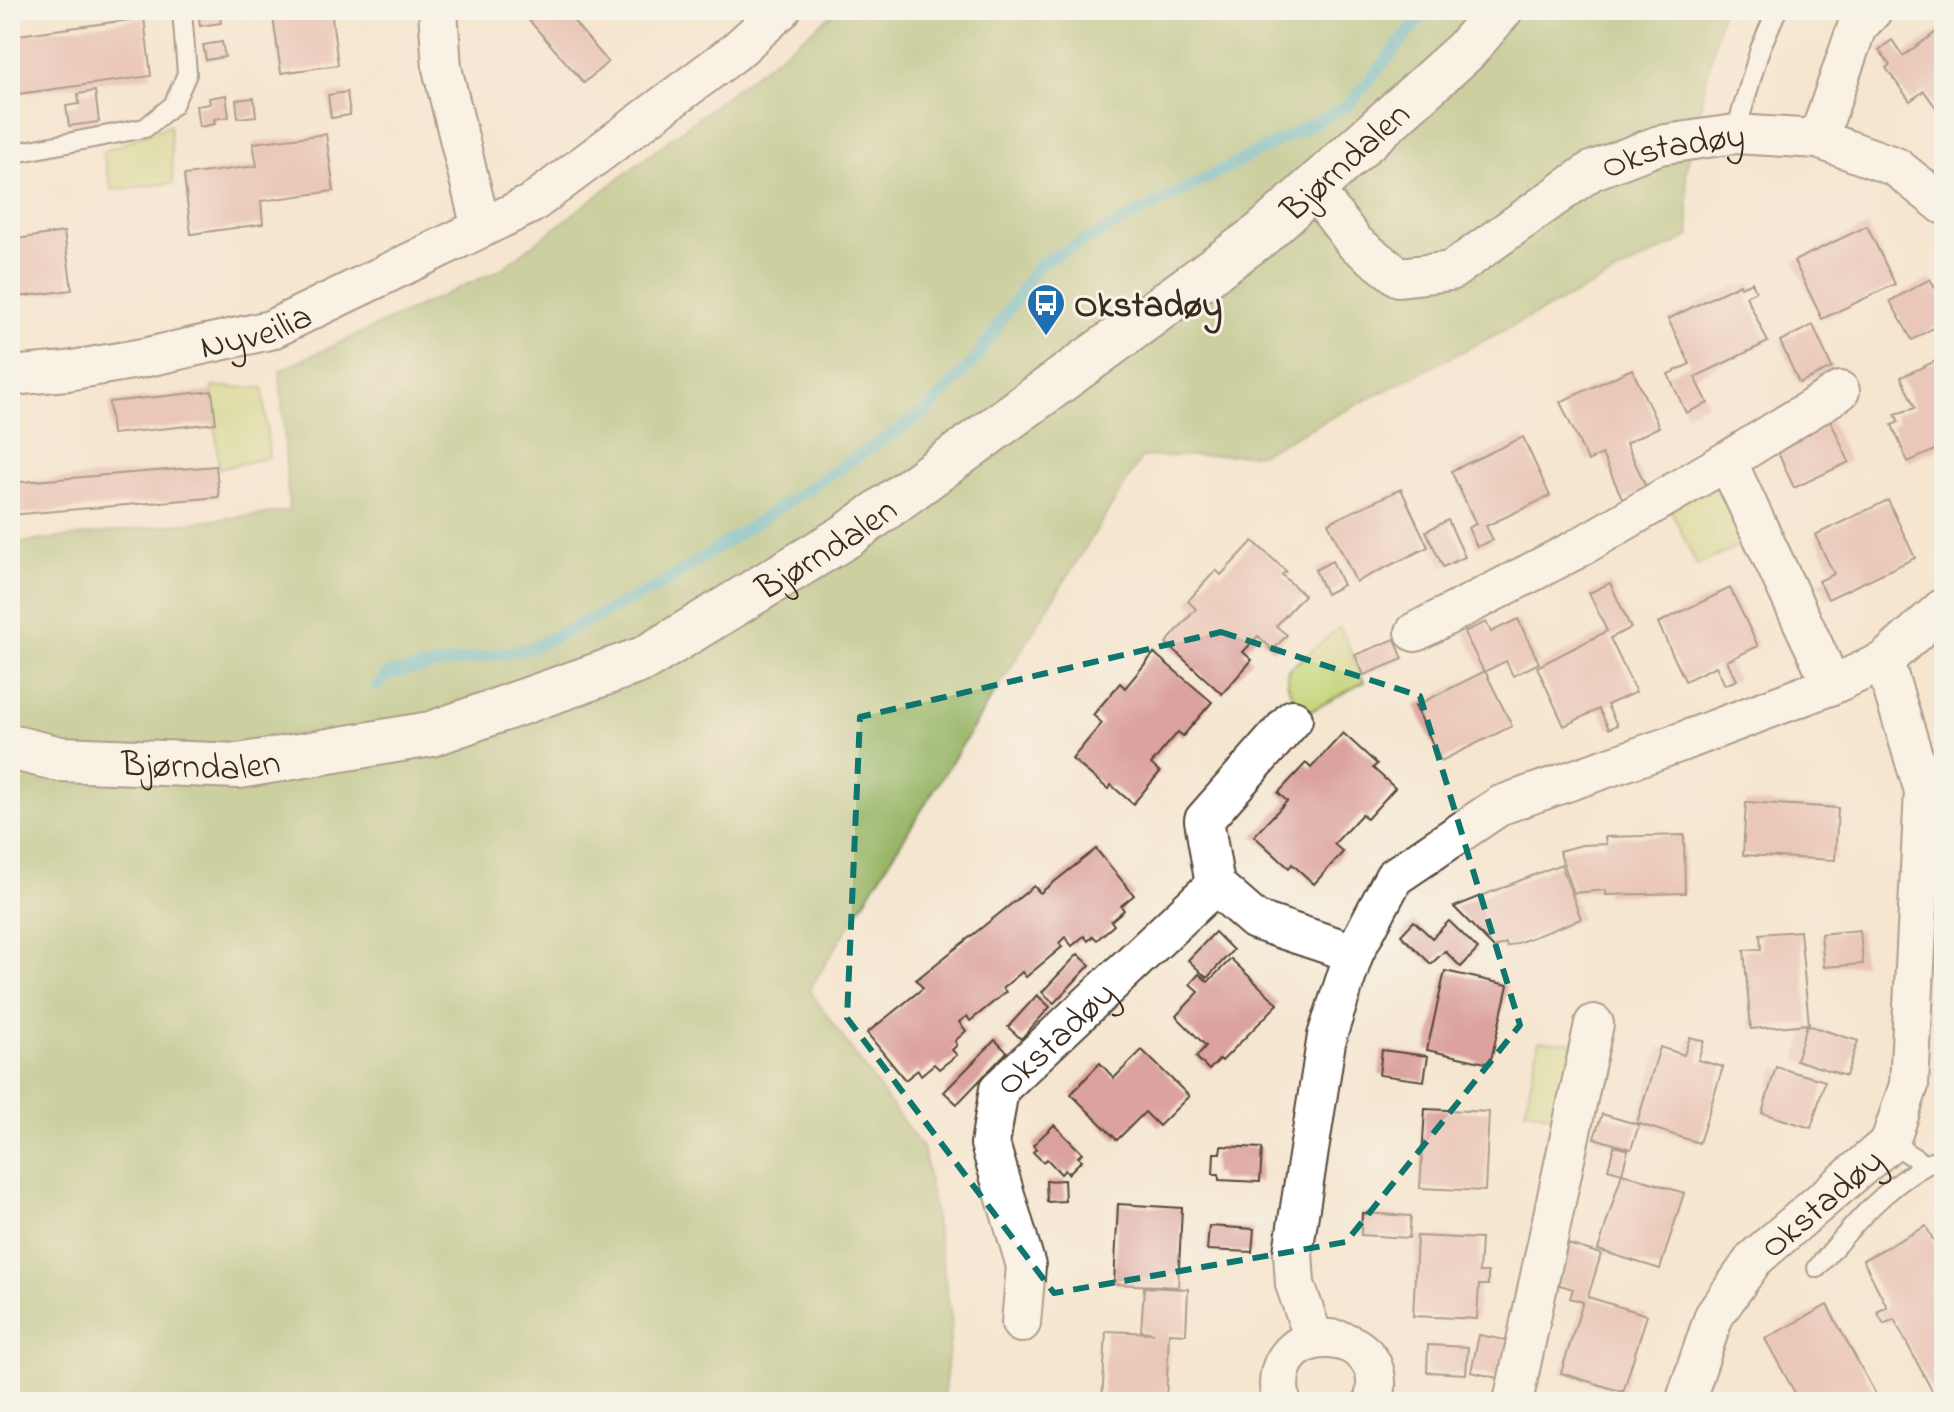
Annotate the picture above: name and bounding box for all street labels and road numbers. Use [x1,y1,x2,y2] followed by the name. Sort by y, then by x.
[1270,91,1424,237] street label: Bjørndalen
[1594,111,1747,196] street label: Okstadøy
[196,292,322,376] street label: Nyveilia
[746,486,910,617] street label: Bjørndalen
[119,738,284,797] street label: Bjørndalen
[985,970,1129,1110] street label: Okstadøy
[1750,1137,1897,1274] street label: Okstadøy

